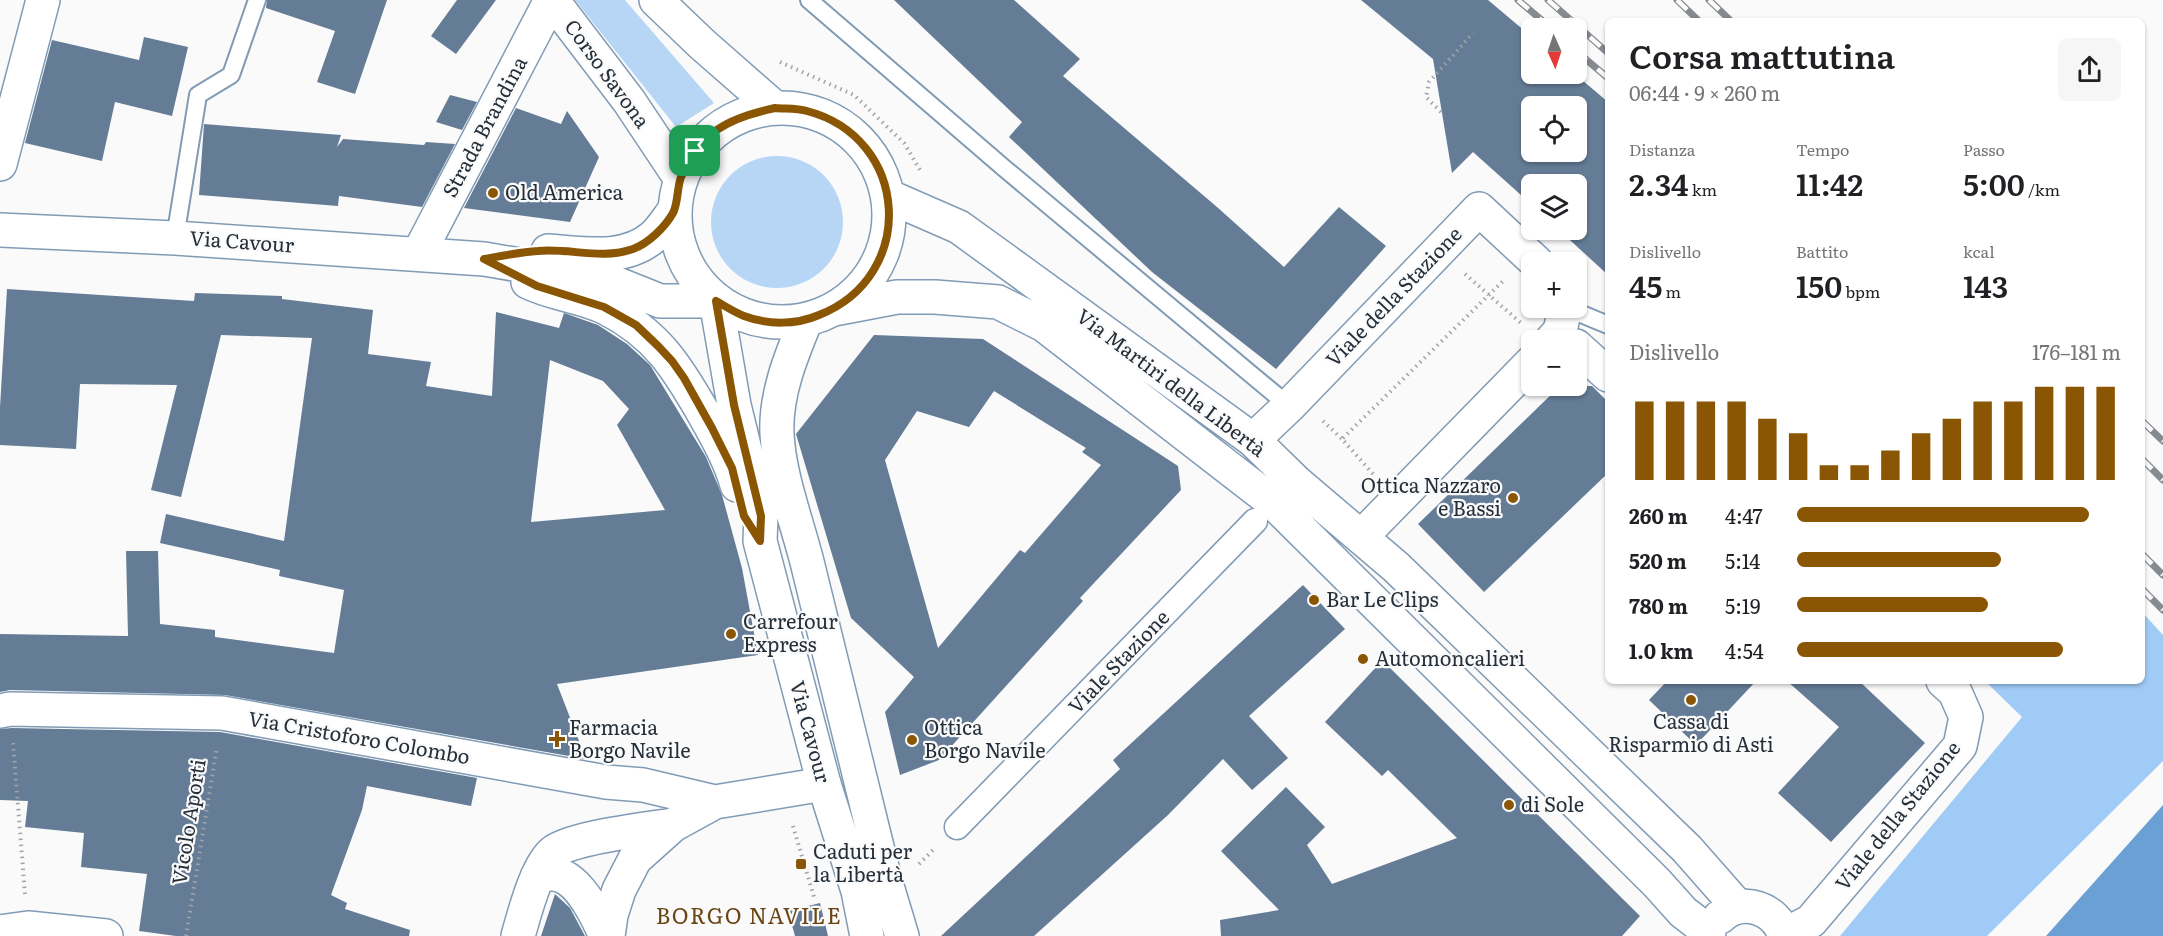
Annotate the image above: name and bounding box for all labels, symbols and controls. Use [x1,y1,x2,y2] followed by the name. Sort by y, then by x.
[559,12,659,134] street label: Corso Savona
[1521,18,1587,84] north arrow
[1521,18,1587,396] map controls
[1629,30,1895,79] text: Corsa mattutina
[2058,38,2121,101] button: share
[433,50,533,202] street label: Strada Brandina
[1629,77,1780,107] text: 06:44 · 9 × 260 m
[1521,96,1587,162] button: locate
[669,125,720,176] pin
[678,134,711,167] icon: arrive
[1629,137,1695,161] text: Distanza
[1796,137,1849,161] text: Tempo
[1963,137,2005,161] text: Passo
[1629,161,1689,205] text: 2.34
[1796,161,1863,205] text: 11:42
[1963,161,2025,205] text: 5:00
[1521,174,1587,240] button: layers
[505,176,624,206] place label: Old America
[1689,177,1717,201] text: km
[2025,177,2060,201] text: /km
[486,186,500,200] marker: Old America
[1318,219,1468,373] street label: Viale della Stazione
[189,221,296,259] street label: Via Cavour
[1629,239,1701,263] text: Dislivello
[1796,239,1848,263] text: Battito
[1963,239,1995,263] text: kcal
[1521,252,1587,318] button: +
[1629,263,1662,307] text: 45
[1796,263,1842,307] text: 150
[1963,263,2008,307] text: 143
[1662,279,1681,303] text: m
[1842,279,1880,303] text: bpm
[1071,300,1273,463] street label: Via Martiri della Libertà
[1521,330,1587,396] button: −
[1629,336,1719,366] text: Dislivello
[2032,336,2121,366] text: 176–181 m
[1361,469,1501,522] place label: Ottica Nazzaro e Bassi
[1506,491,1520,505] marker: Ottica Nazzaro e Bassi
[1629,500,1688,530] text: 260 m
[1725,500,1763,530] text: 4:47
[1629,545,1687,575] text: 520 m
[1725,545,1760,575] text: 5:14
[1326,583,1439,613] place label: Bar Le Clips
[1629,590,1688,620] text: 780 m
[1725,590,1760,620] text: 5:19
[1307,593,1321,607] marker: Bar Le Clips
[1060,602,1175,719] street label: Viale Stazione
[743,605,838,658] place label: Carrefour Express
[724,627,738,641] marker: Carrefour Express
[1629,635,1694,665] text: 1.0 km
[1725,635,1764,665] text: 4:54
[1375,642,1525,672] place label: Automoncalieri
[1356,652,1370,666] marker: Automoncalieri
[784,677,840,786] street label: Via Cavour
[1684,693,1698,707] marker: Cassa di Risparmio di Asti
[246,702,473,770] street label: Via Cristoforo Colombo
[1608,705,1774,758] place label: Cassa di Risparmio di Asti
[569,711,691,764] place label: Farmacia Borgo Navile
[924,711,1046,764] place label: Ottica Borgo Navile
[550,732,564,746] marker: Farmacia Borgo Navile
[905,733,919,747] marker: Ottica Borgo Navile
[1827,733,1966,896] street label: Viale della Stazione
[162,756,212,887] street label: Vicolo Aporti
[1521,788,1584,818] place label: di Sole
[1502,798,1516,812] marker: di Sole
[813,835,913,888] place label: Caduti per la Libertà
[794,857,808,871] marker: Caduti per la Libertà
[656,898,842,931] district label: BORGO NAVILE

